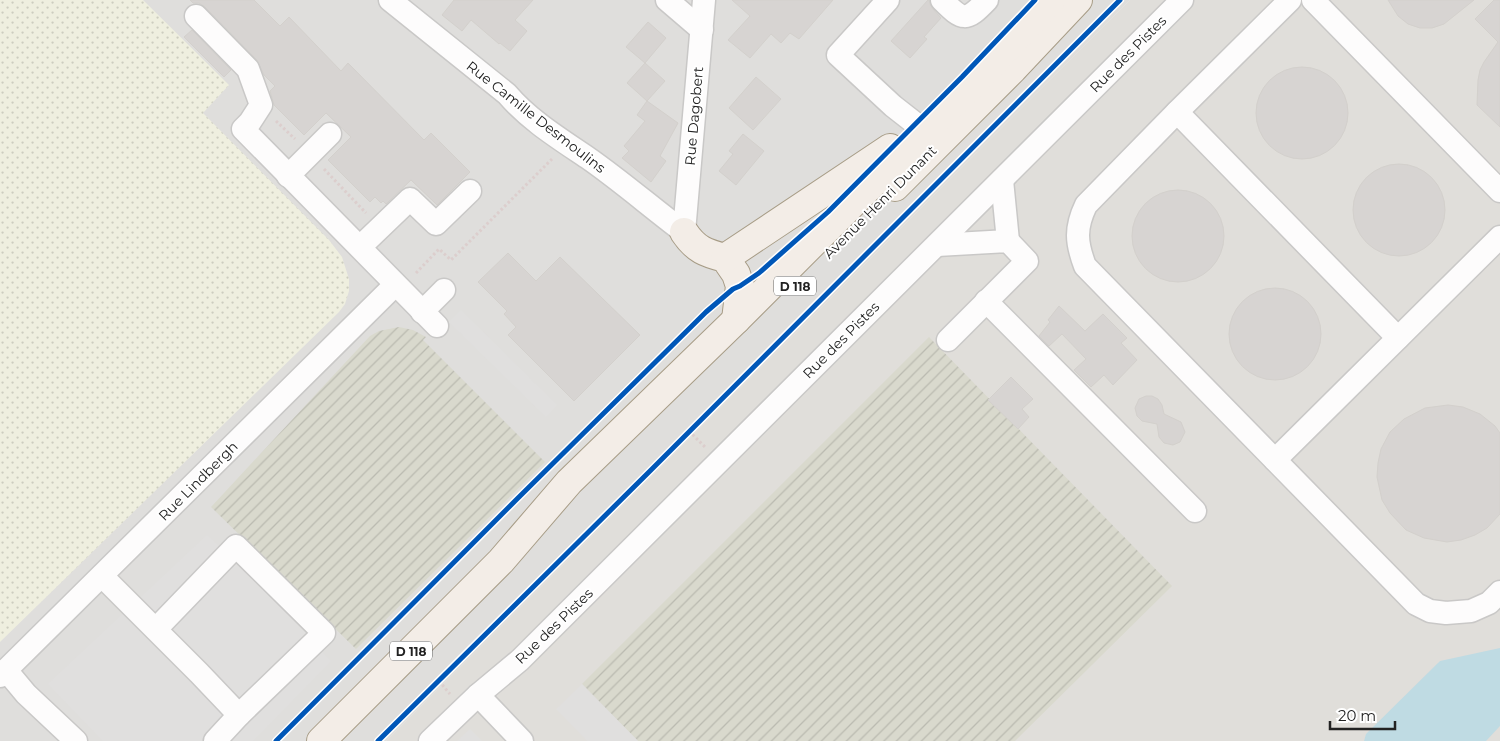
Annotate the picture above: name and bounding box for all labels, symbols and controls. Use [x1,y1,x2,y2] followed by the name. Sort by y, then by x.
[1086,12,1170,96] street label: Rue des Pistes
[463,57,609,177] street label: Rue Camille Desmoulins
[681,65,707,166] street label: Rue Dagobert
[820,141,941,262] street label: Avenue Henri Dunant
[774,276,816,296] road number: D 118
[799,298,883,382] street label: Rue des Pistes
[154,437,242,525] street label: Rue Lindbergh
[511,584,597,668] street label: Rue des Pistes
[390,641,432,660] road number: D 118
[1330,698,1395,730] scale bar
[1338,706,1376,725] text: 20 m

